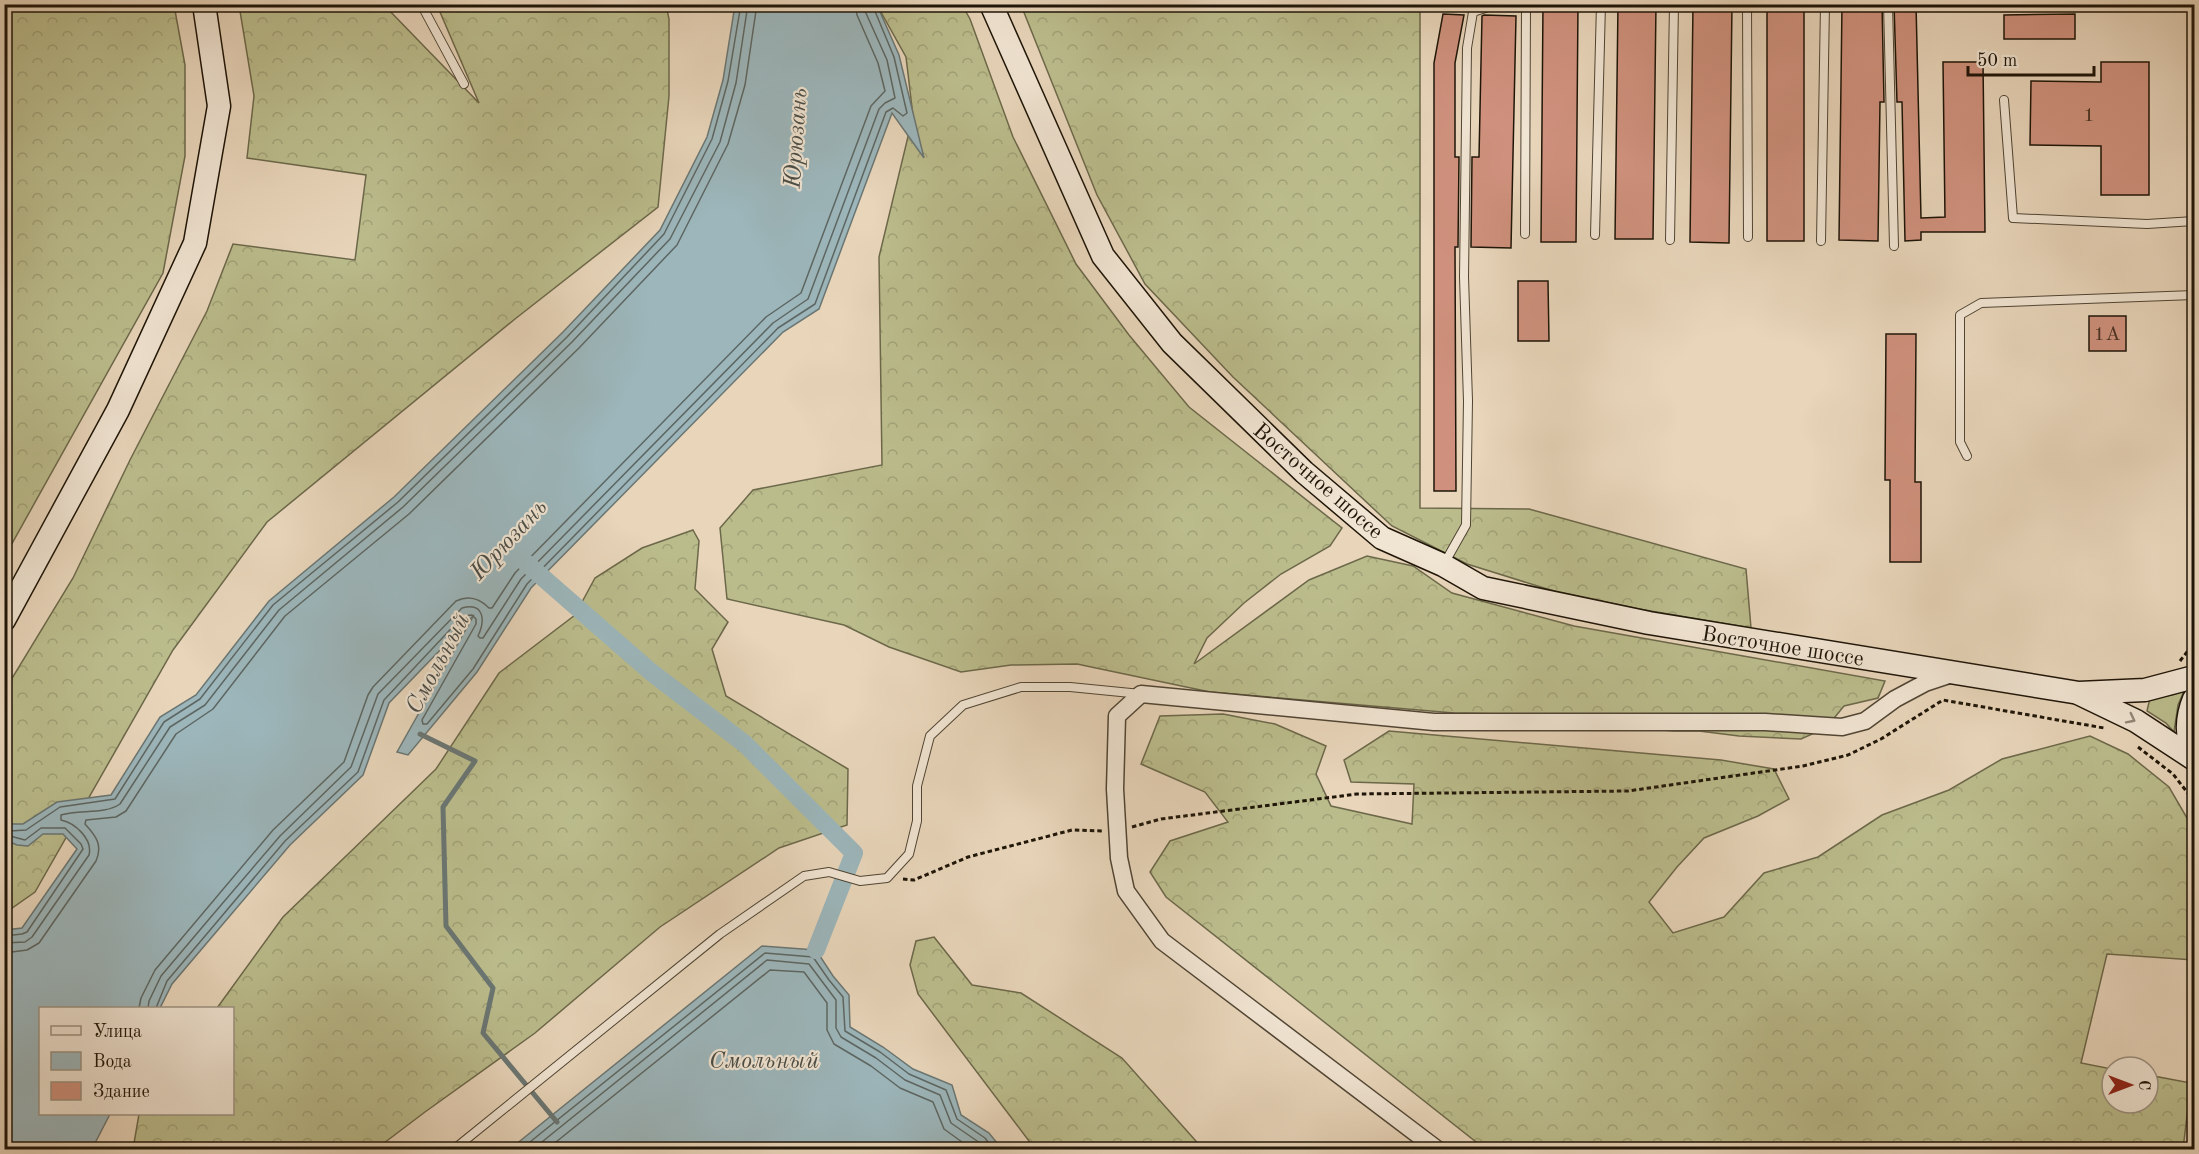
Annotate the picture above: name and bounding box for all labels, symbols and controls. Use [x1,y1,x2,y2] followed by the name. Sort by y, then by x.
[1968,39,2094,77] scale bar
[1977,52,2017,70] text: 50 m
[781,87,812,190] water label: Юрюзань
[2083,106,2095,126] house number: 1
[2094,325,2120,345] house number: 1А
[1249,419,1387,544] street label: Восточное шоссе
[466,495,553,586] water label: Юрюзань
[402,609,475,718] water label: Смольный
[1700,623,1866,671] street label: Восточное шоссе
[2125,712,2135,723] one-way arrow
[39,1007,234,1115] legend
[93,1023,142,1041] text: Улица
[709,1050,819,1074] water label: Смольный
[93,1053,132,1071] text: Вода
[2100,1055,2160,1115] north arrow
[2135,1080,2151,1090] text: С
[93,1083,150,1101] text: Здание

